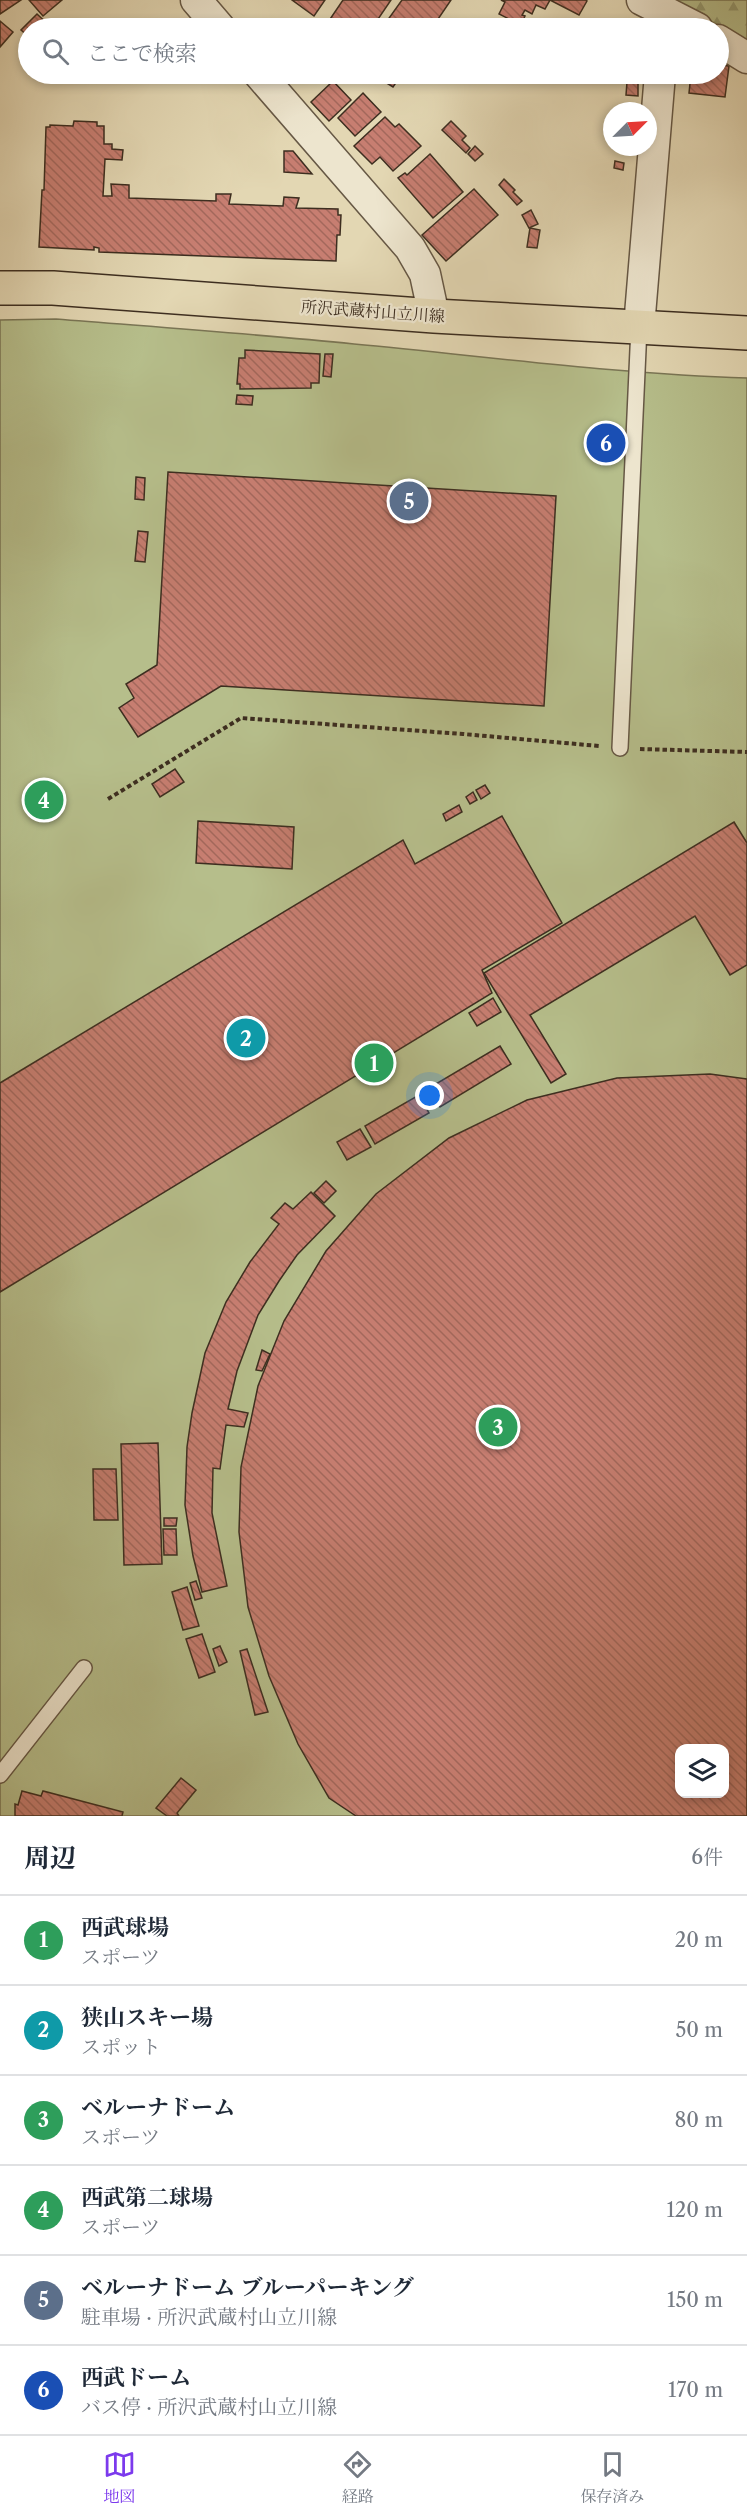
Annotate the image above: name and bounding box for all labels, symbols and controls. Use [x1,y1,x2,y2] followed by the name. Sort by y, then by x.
[18,18,729,84] search box
[39,35,72,68] icon: search
[87,40,197,67] text: ここで検索
[603,102,657,156] north arrow
[300,296,446,326] street label: 所沢武蔵村山立川線
[586,420,626,466] pin: 6
[390,478,428,524] pin: 5
[24,778,63,822] pin: 4
[226,1016,266,1060] pin: 2
[354,1040,394,1086] pin: 1
[415,1081,444,1110] your location
[478,1404,518,1450] pin: 3
[675,1744,729,1798] map controls
[675,1744,729,1798] button: layers
[24,1842,76,1874] text: 周辺
[691,1845,723,1869] text: 6件
[81,1914,169,1941] text: 西武球場
[39,1928,48,1952] text: 1
[675,1928,723,1952] text: 20 m
[81,1945,160,1969] text: スポーツ
[81,2004,213,2031] text: 狭山スキー場
[38,2018,49,2042] text: 2
[676,2018,723,2042] text: 50 m
[81,2035,161,2059] text: スポット
[81,2094,235,2121] text: ベルーナドーム
[38,2108,49,2132] text: 3
[675,2108,723,2132] text: 80 m
[81,2125,160,2149] text: スポーツ
[81,2184,213,2211] text: 西武第二球場
[38,2198,49,2222] text: 4
[666,2198,723,2222] text: 120 m
[81,2215,160,2239] text: スポーツ
[81,2274,414,2301] text: ベルーナドーム ブルーパーキング
[38,2288,49,2312] text: 5
[667,2288,723,2312] text: 150 m
[81,2305,337,2329] text: 駐車場 · 所沢武蔵村山立川線
[81,2364,191,2391] text: 西武ドーム
[38,2378,49,2402] text: 6
[668,2378,723,2402] text: 170 m
[81,2395,337,2419] text: バス停 · 所沢武蔵村山立川線
[103,2448,136,2507] tab: 地図
[341,2448,374,2507] tab: 経路
[580,2448,644,2507] tab: 保存済み

